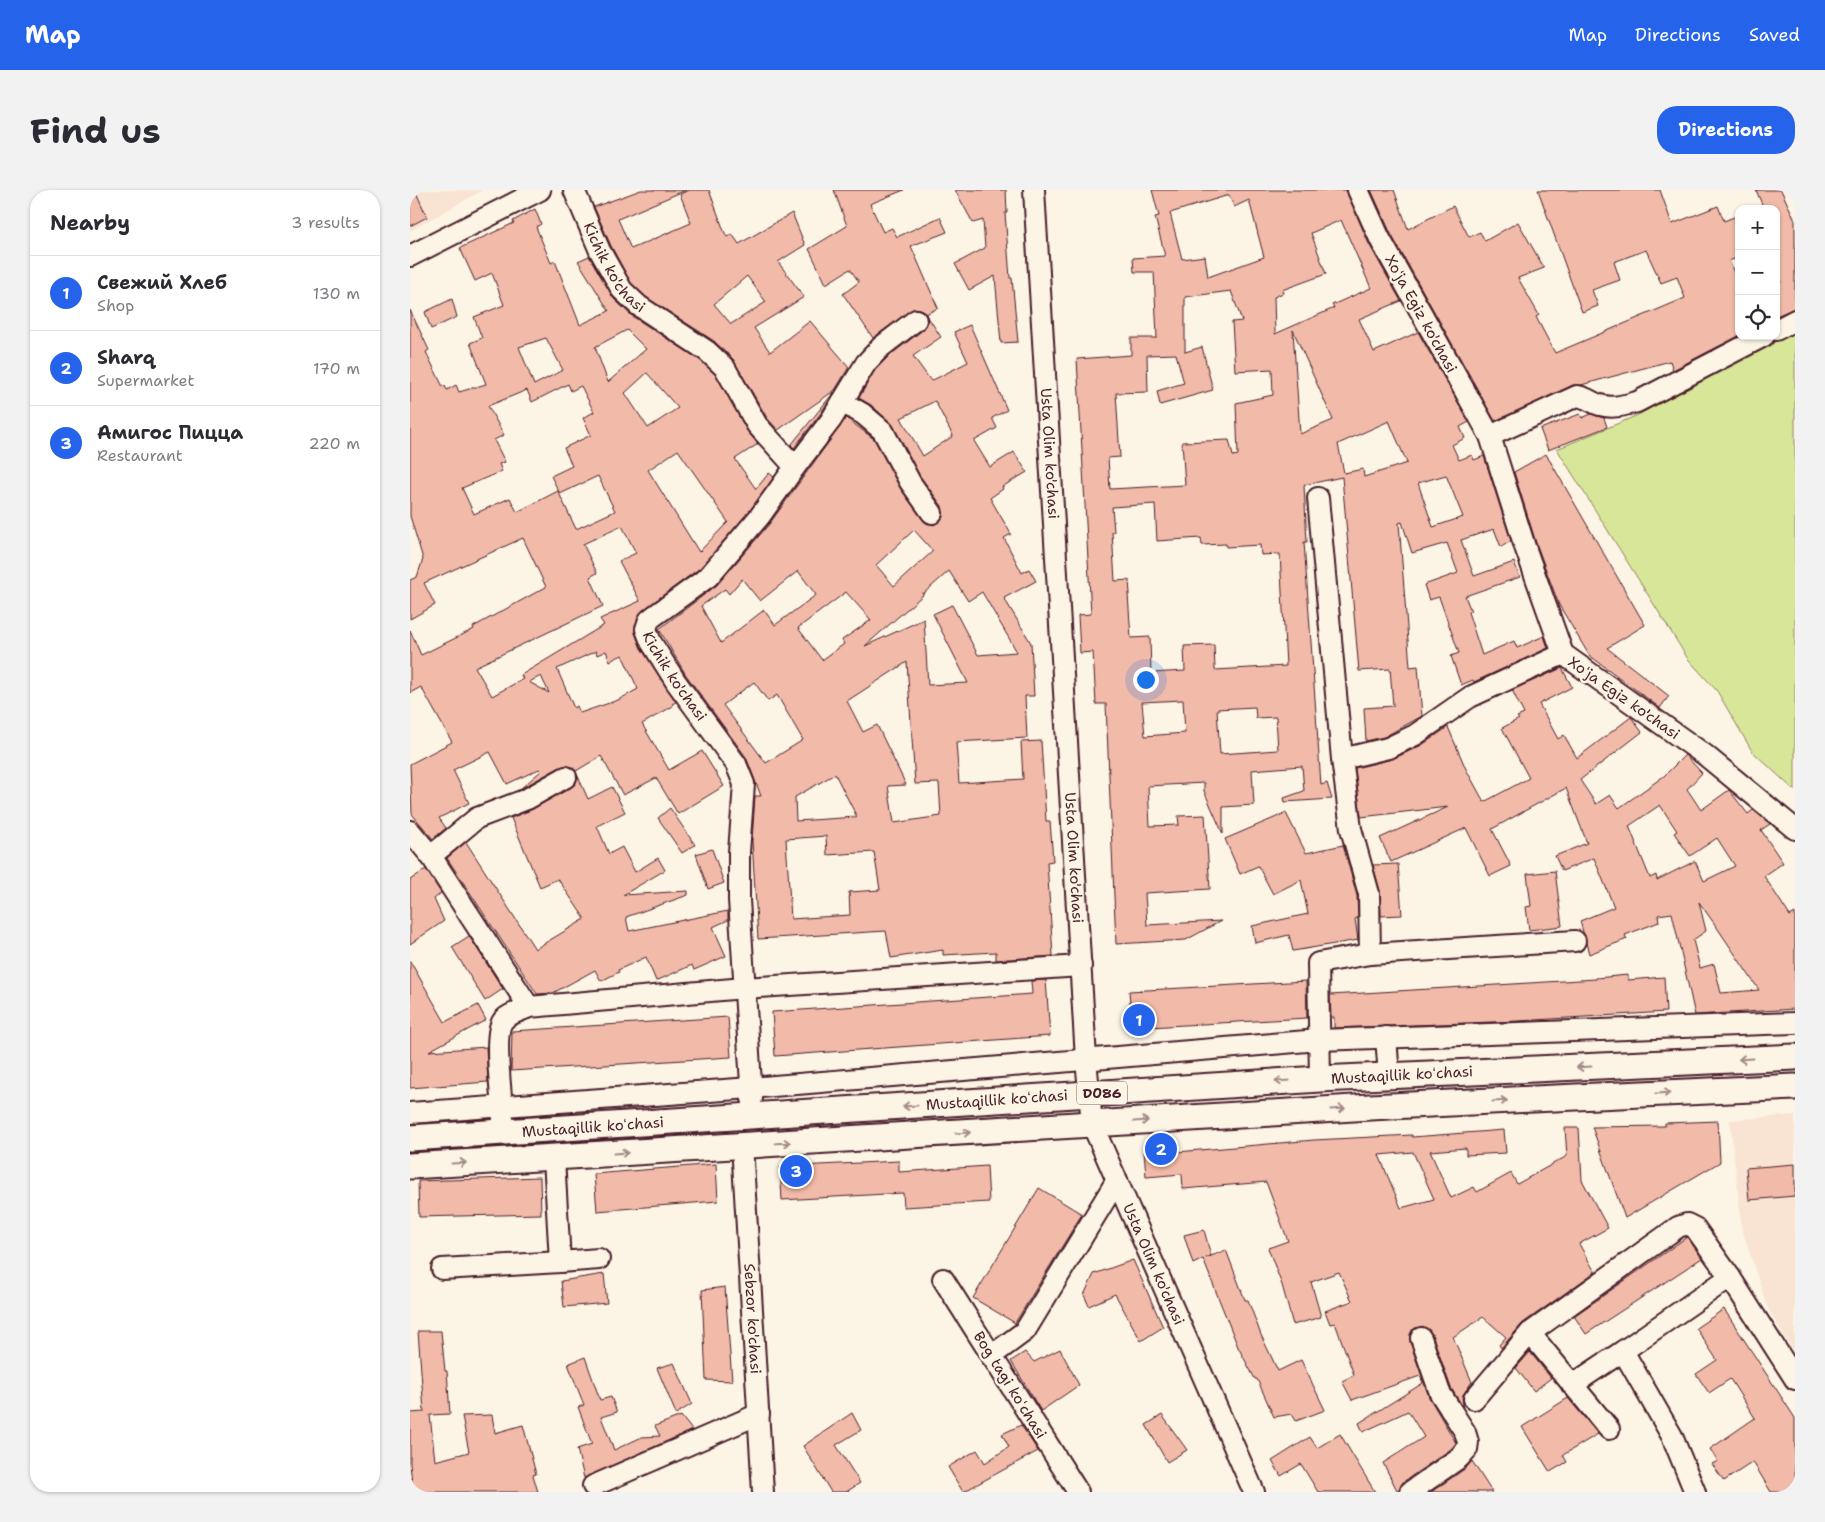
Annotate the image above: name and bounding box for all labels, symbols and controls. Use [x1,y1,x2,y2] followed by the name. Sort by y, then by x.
[25,19,81,51] text: Map
[1569,23,1607,47] text: Map
[1635,23,1721,47] text: Directions
[1749,23,1800,47] text: Saved
[1657,106,1795,154] button: Directions
[30,107,161,154] text: Find us
[1735,205,1780,340] map controls
[1735,205,1780,250] button: +
[50,209,130,237] text: Nearby
[291,212,360,233] text: 3 results
[579,219,649,317] street label: Kichik ko'chasi
[1735,250,1780,295] button: −
[1380,251,1462,377] street label: Xoʻja Egiz ko'chasi
[97,270,227,295] text: Свежий Хлеб
[62,283,70,304] text: 1
[313,283,360,304] text: 130 m
[97,295,134,316] text: Shop
[1735,295,1780,340] button: locate
[97,345,155,370] text: Sharq
[60,358,72,379] text: 2
[313,358,360,379] text: 170 m
[97,370,194,391] text: Supermarket
[1036,387,1064,520] street label: Usta Olim ko'chasi
[97,420,243,445] text: Амигос Пицца
[60,433,72,454] text: 3
[308,433,360,454] text: 220 m
[97,445,183,466] text: Restaurant
[638,629,711,725] street label: Kichik ko'chasi
[1564,652,1684,744] street label: Xoʻja Egiz ko'chasi
[1133,667,1159,693] your location
[1060,792,1088,924] street label: Usta Olim ko'chasi
[1123,1001,1155,1039] pin: 1
[1739,1055,1755,1064] one-way arrow
[1330,1061,1474,1089] street label: Mustaqillik koʻchasi
[1576,1062,1592,1071] one-way arrow
[1274,1077,1290,1086] one-way arrow
[1077,1081,1127,1104] road number: D086
[925,1085,1069,1115] street label: Mustaqillik koʻchasi
[1654,1089,1670,1098] one-way arrow
[1492,1096,1508,1105] one-way arrow
[902,1101,918,1111] one-way arrow
[1330,1104,1346,1113] one-way arrow
[521,1112,665,1142] street label: Mustaqillik koʻchasi
[1133,1117,1149,1126] one-way arrow
[954,1128,970,1138] one-way arrow
[1145,1130,1177,1168] pin: 2
[775,1139,791,1148] one-way arrow
[613,1149,629,1158] one-way arrow
[780,1152,812,1190] pin: 3
[450,1159,466,1168] one-way arrow
[1118,1200,1189,1328] street label: Usta Olim ko'chasi
[739,1263,766,1375] street label: Sebzor ko'chasi
[969,1327,1051,1443] street label: Bog tagi koʻchasi

